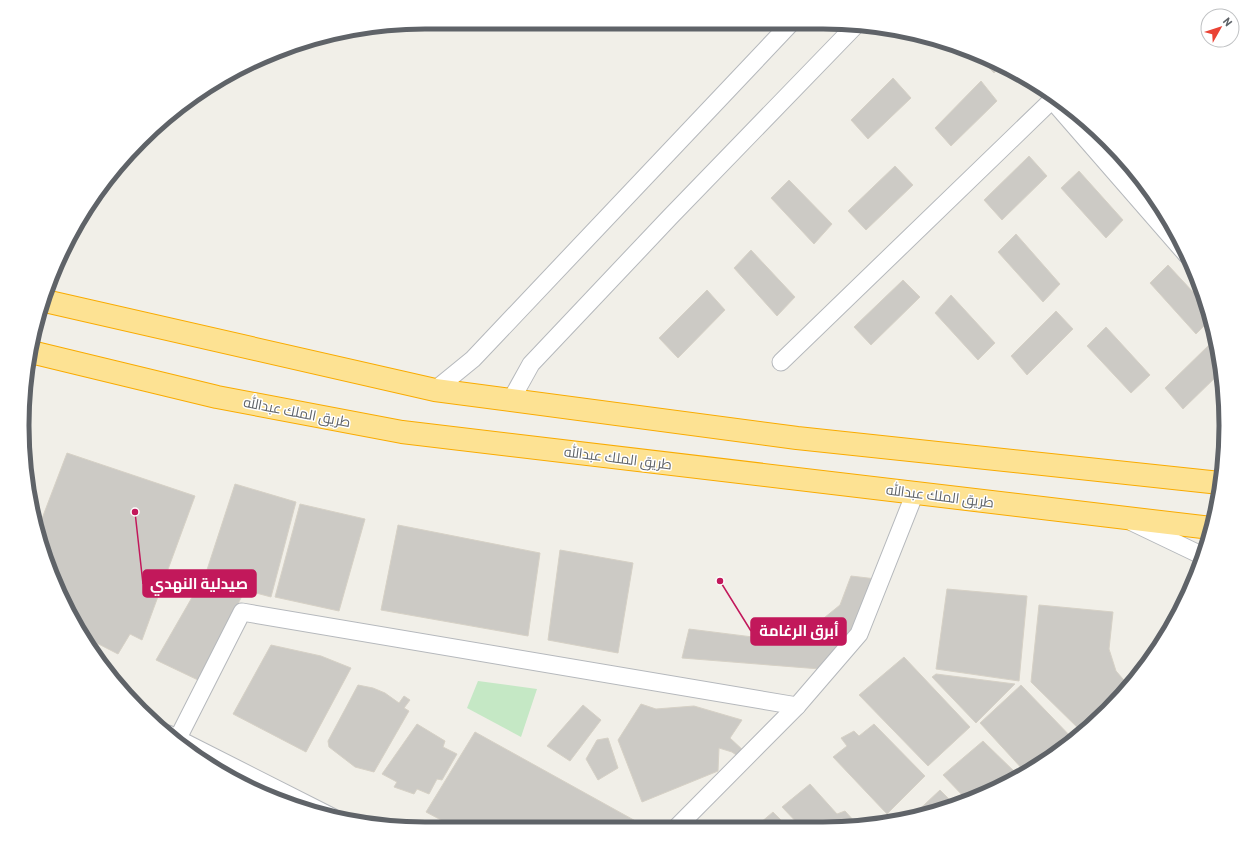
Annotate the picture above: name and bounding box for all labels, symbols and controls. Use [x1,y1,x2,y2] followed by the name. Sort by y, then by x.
[1200,8,1240,48] north arrow
[1221,14,1236,28] text: N
[242,393,352,431] street label: طريق الملك عبدالله
[563,442,673,474] street label: طريق الملك عبدالله
[885,480,995,512] street label: طريق الملك عبدالله
[143,570,256,597] callout: صيدلية النهدي
[150,574,248,596] text: صيدلية النهدي
[751,618,846,645] callout: أبرق الرغامة
[759,621,839,640] text: أبرق الرغامة

